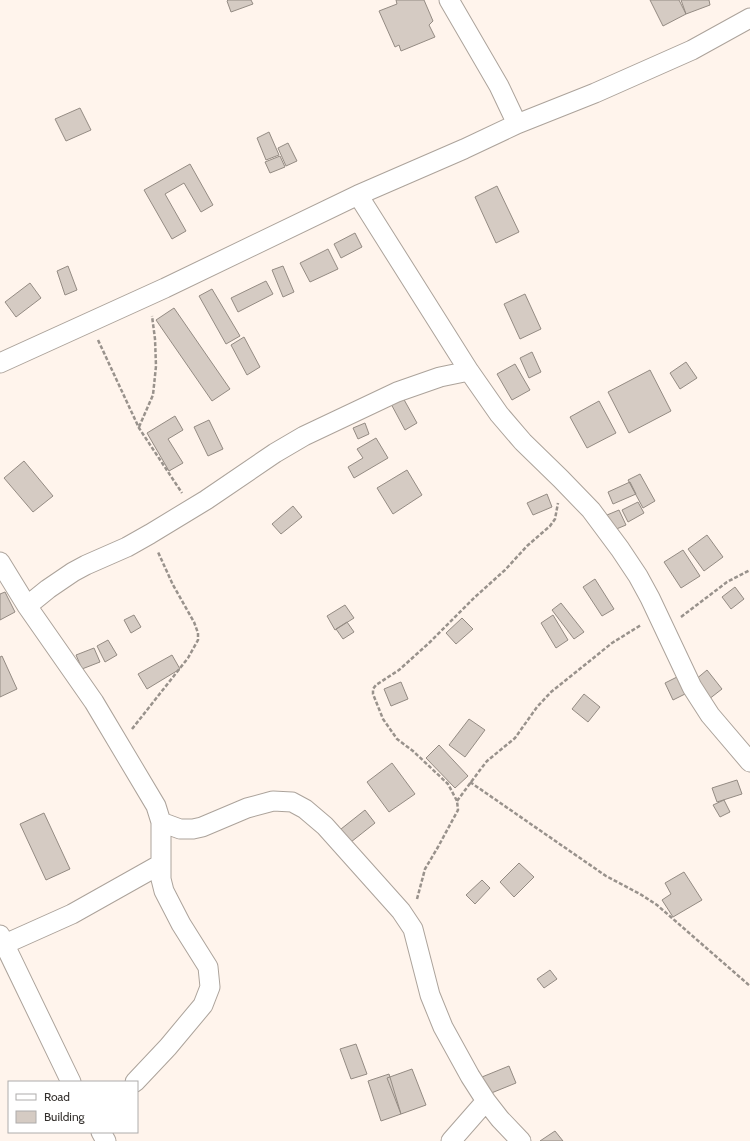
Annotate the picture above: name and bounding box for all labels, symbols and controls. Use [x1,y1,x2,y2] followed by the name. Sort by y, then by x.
[8,1081,138,1133] legend
[44,1089,70,1104] text: Road
[44,1109,86,1124] text: Building

